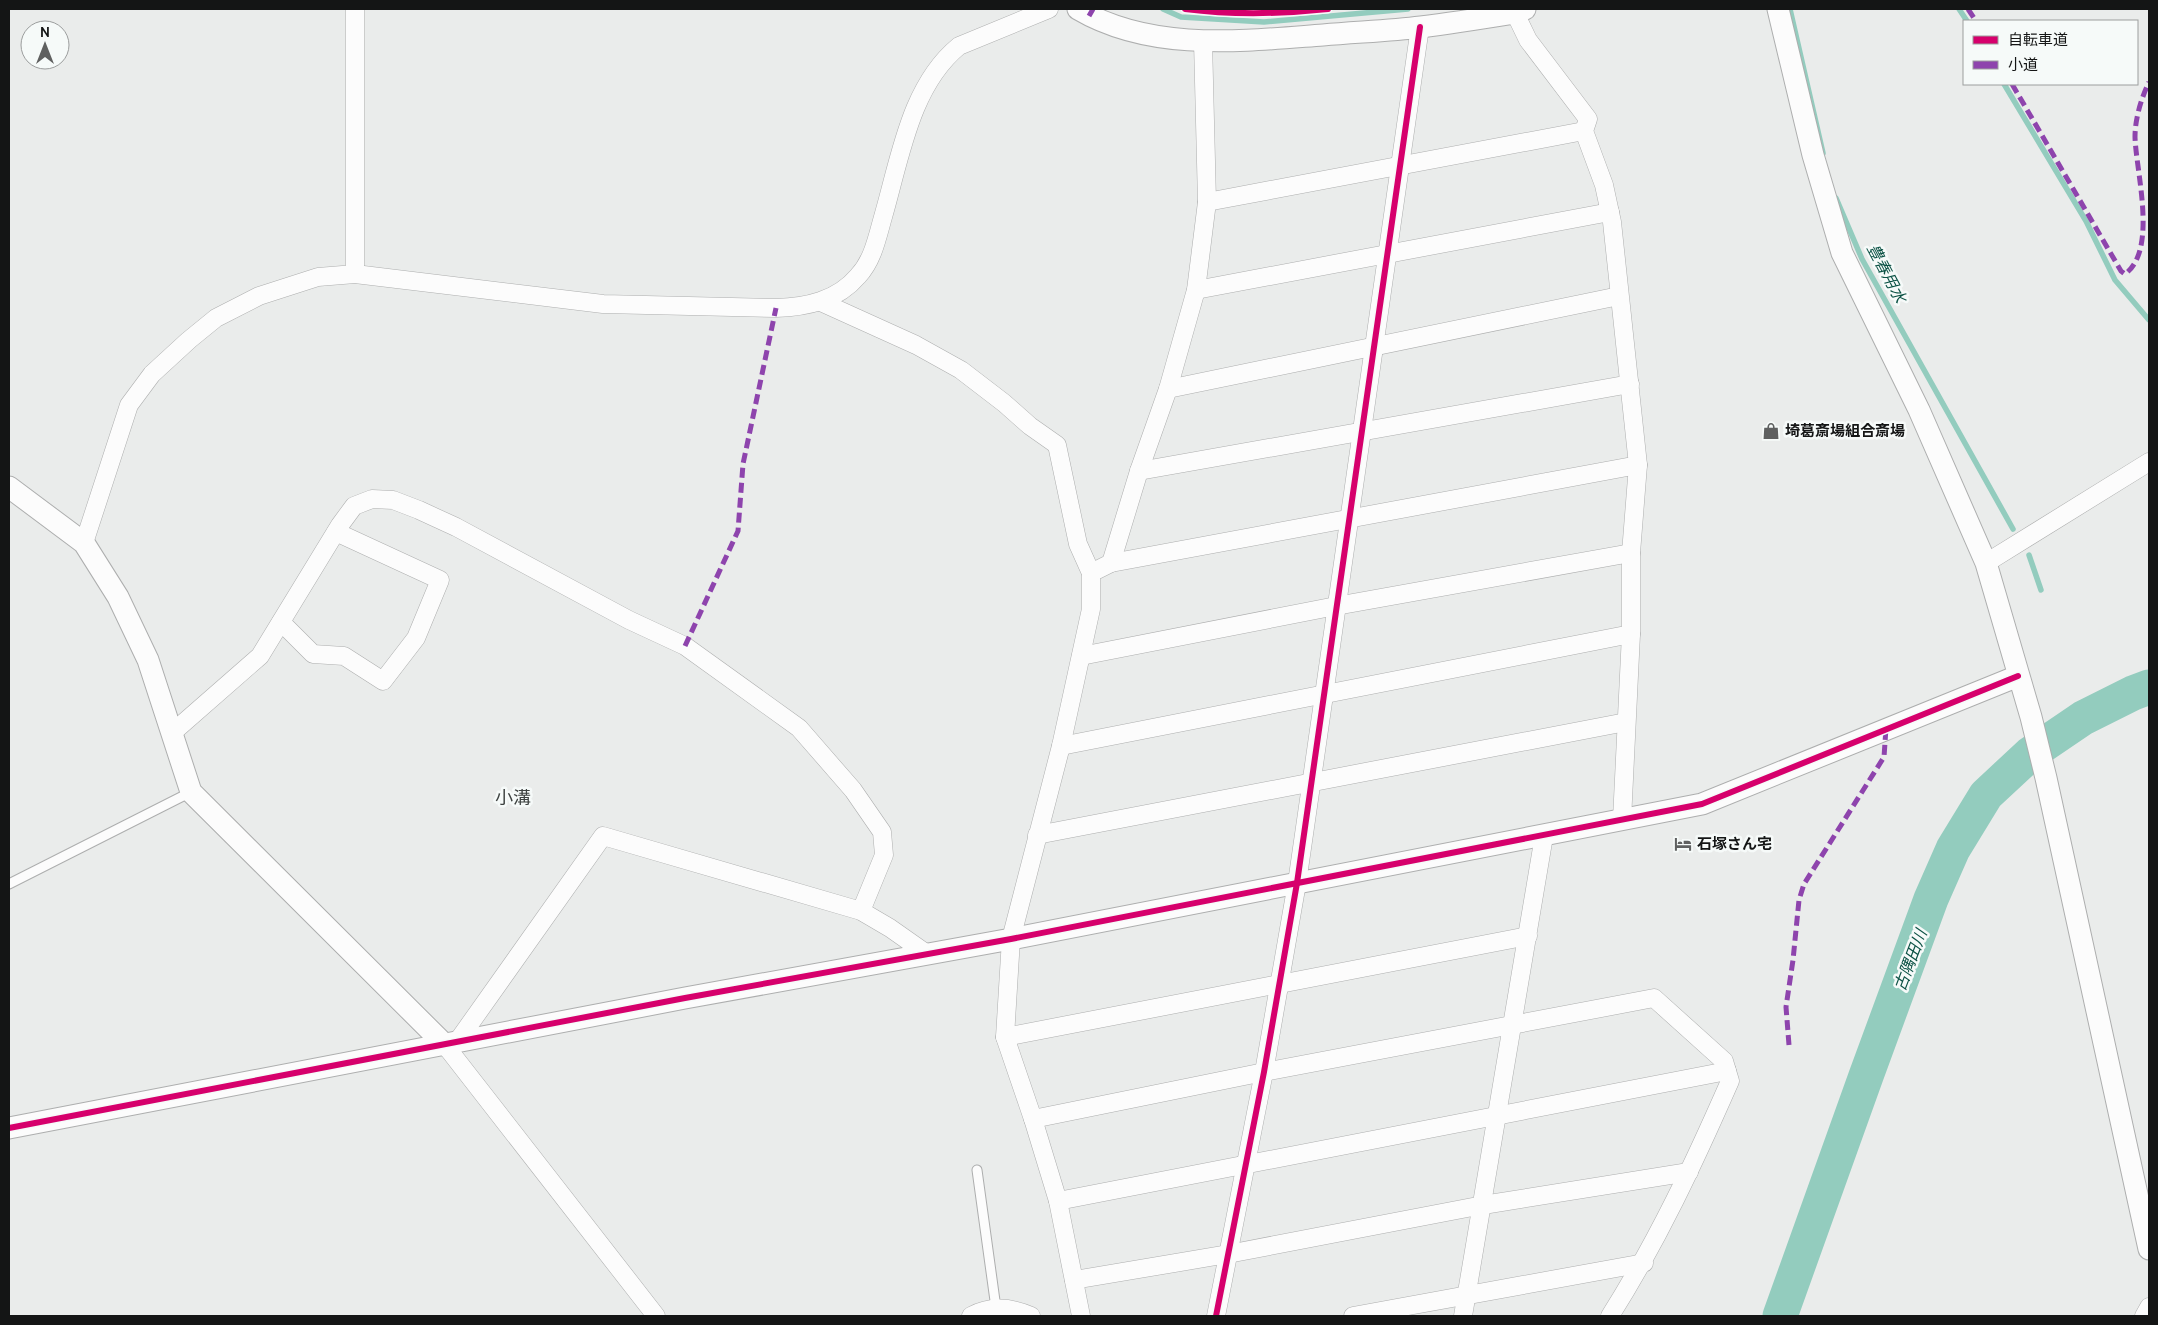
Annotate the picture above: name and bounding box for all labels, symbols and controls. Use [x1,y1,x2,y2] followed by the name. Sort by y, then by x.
[20,20,70,70] north arrow
[1963,20,2138,85] legend
[40,23,50,41] text: N
[2008,31,2068,49] text: 自転車道
[2008,56,2038,74] text: 小道
[1863,241,1911,308] water label: 豊春用水
[1761,421,1781,441] shop icon: 埼葛斎場組合斎場
[1785,422,1905,440] place label: 埼葛斎場組合斎場
[495,787,531,809] district label: 小溝
[1673,834,1693,854] hotel icon: 石塚さん宅
[1697,835,1772,853] place label: 石塚さん宅
[1890,925,1932,993] water label: 古隅田川

